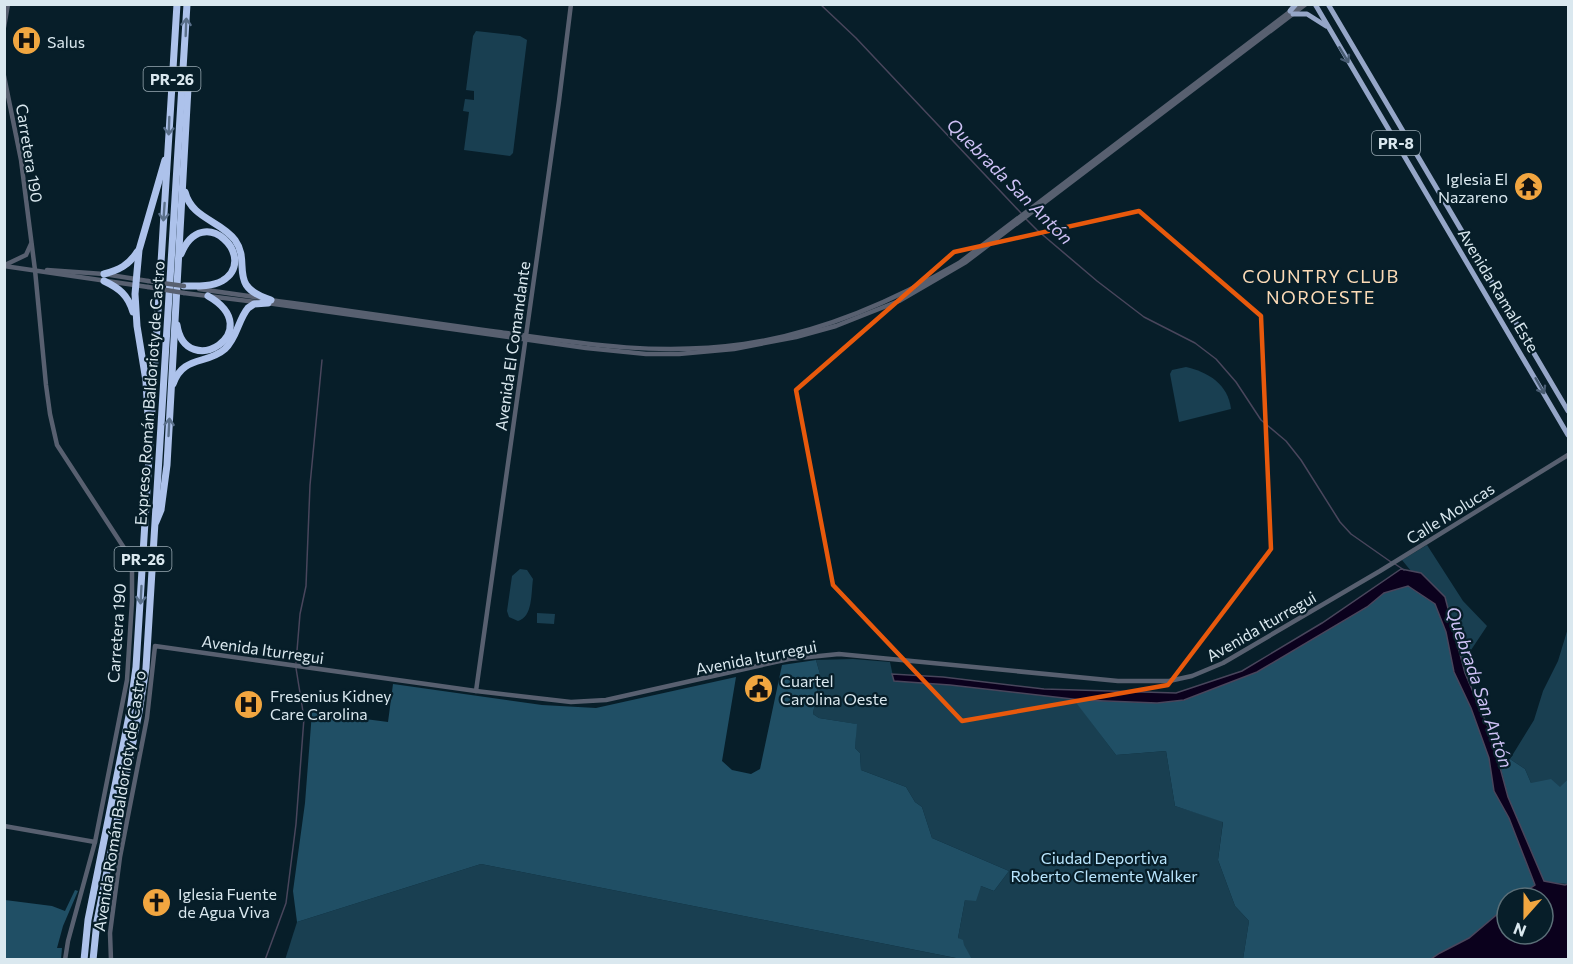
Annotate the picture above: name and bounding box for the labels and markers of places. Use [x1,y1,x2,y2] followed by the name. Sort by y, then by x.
[10,25,42,57] hospital icon: Salus
[47,32,85,51] place label: Salus
[1438,169,1508,206] place label: Iglesia El Nazareno
[1513,171,1545,203] temple icon: Iglesia El Nazareno
[780,671,887,708] place label: Cuartel Carolina Oeste
[743,673,775,705] public building icon: Cuartel Carolina Oeste
[270,686,392,723] place label: Fresenius Kidney Care Carolina
[233,688,265,720] hospital icon: Fresenius Kidney Care Carolina
[178,884,277,921] place label: Iglesia Fuente de Agua Viva
[141,886,173,918] church icon: Iglesia Fuente de Agua Viva

